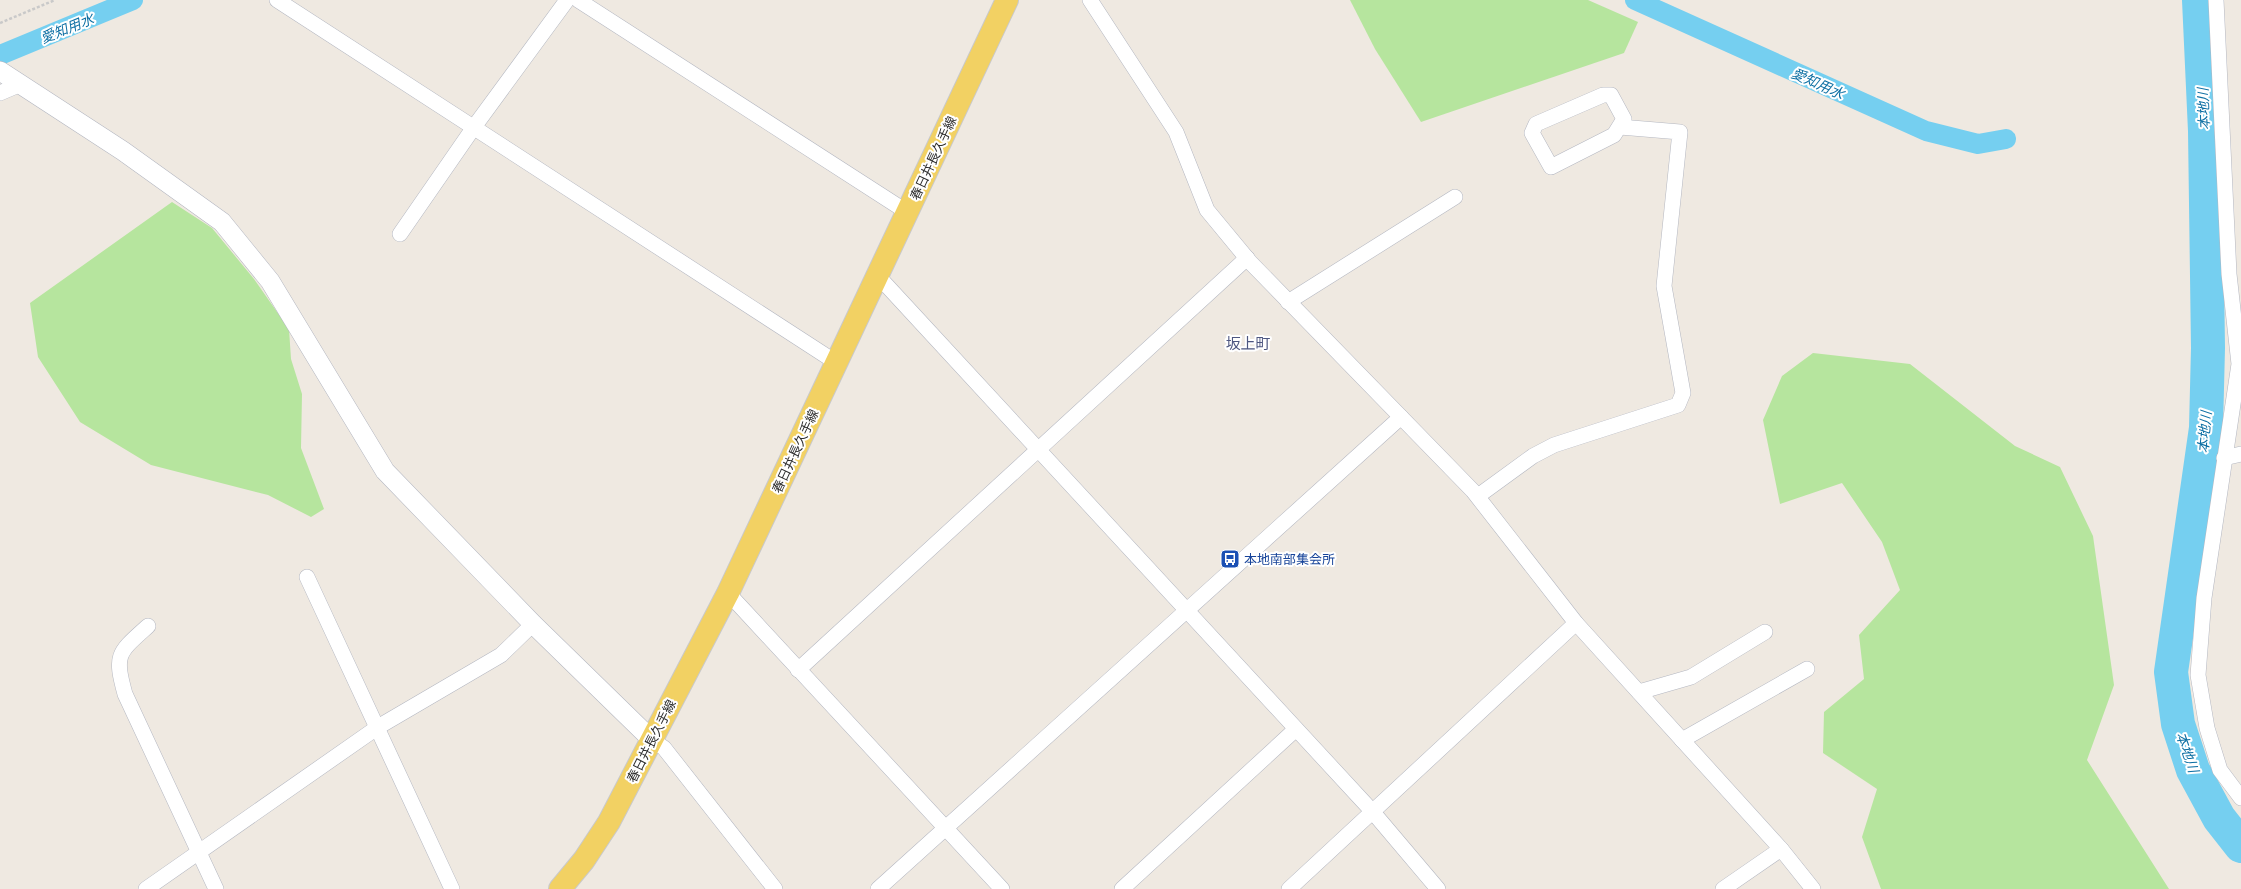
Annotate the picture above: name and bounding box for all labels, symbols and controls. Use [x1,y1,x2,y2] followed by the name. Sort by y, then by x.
[38,9,98,46] water label: 愛知用水
[1789,64,1849,103] water label: 愛知用水
[2194,86,2212,130] water label: 本地川
[907,113,959,203] street label: 春日井長久手線
[1225,334,1271,352] district label: 坂上町
[769,406,821,496] street label: 春日井長久手線
[2194,408,2214,454] water label: 本地川
[1219,548,1241,570] bus stop icon: 本地南部集会所
[1244,551,1335,567] place label: 本地南部集会所
[623,697,679,785] street label: 春日井長久手線
[2173,729,2204,777] water label: 本地川

